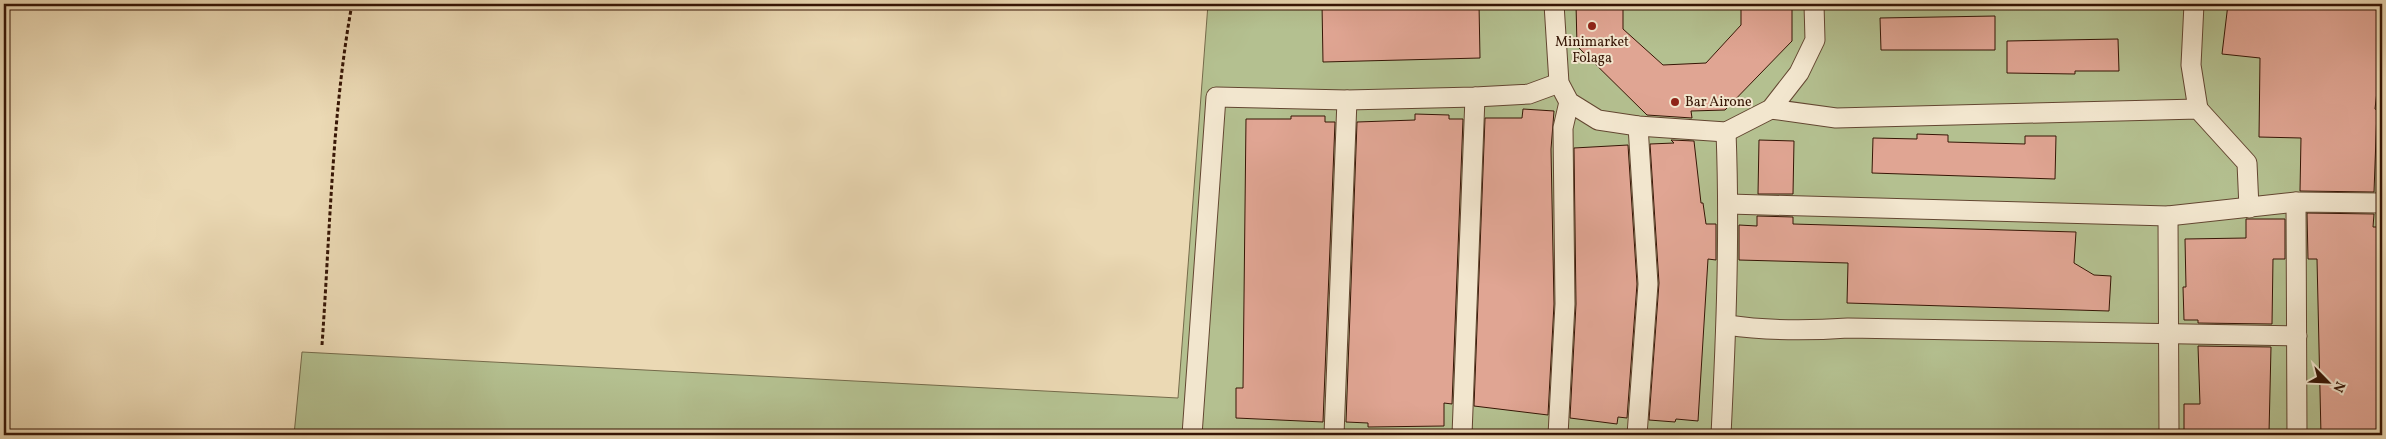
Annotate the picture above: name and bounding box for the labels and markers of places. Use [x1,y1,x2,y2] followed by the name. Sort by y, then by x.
[1586,20,1598,32] marker: Minimarket Folaga
[1555,33,1629,68] place label: Minimarket Folaga
[1685,93,1752,112] place label: Bar Airone
[1669,96,1681,108] marker: Bar Airone

